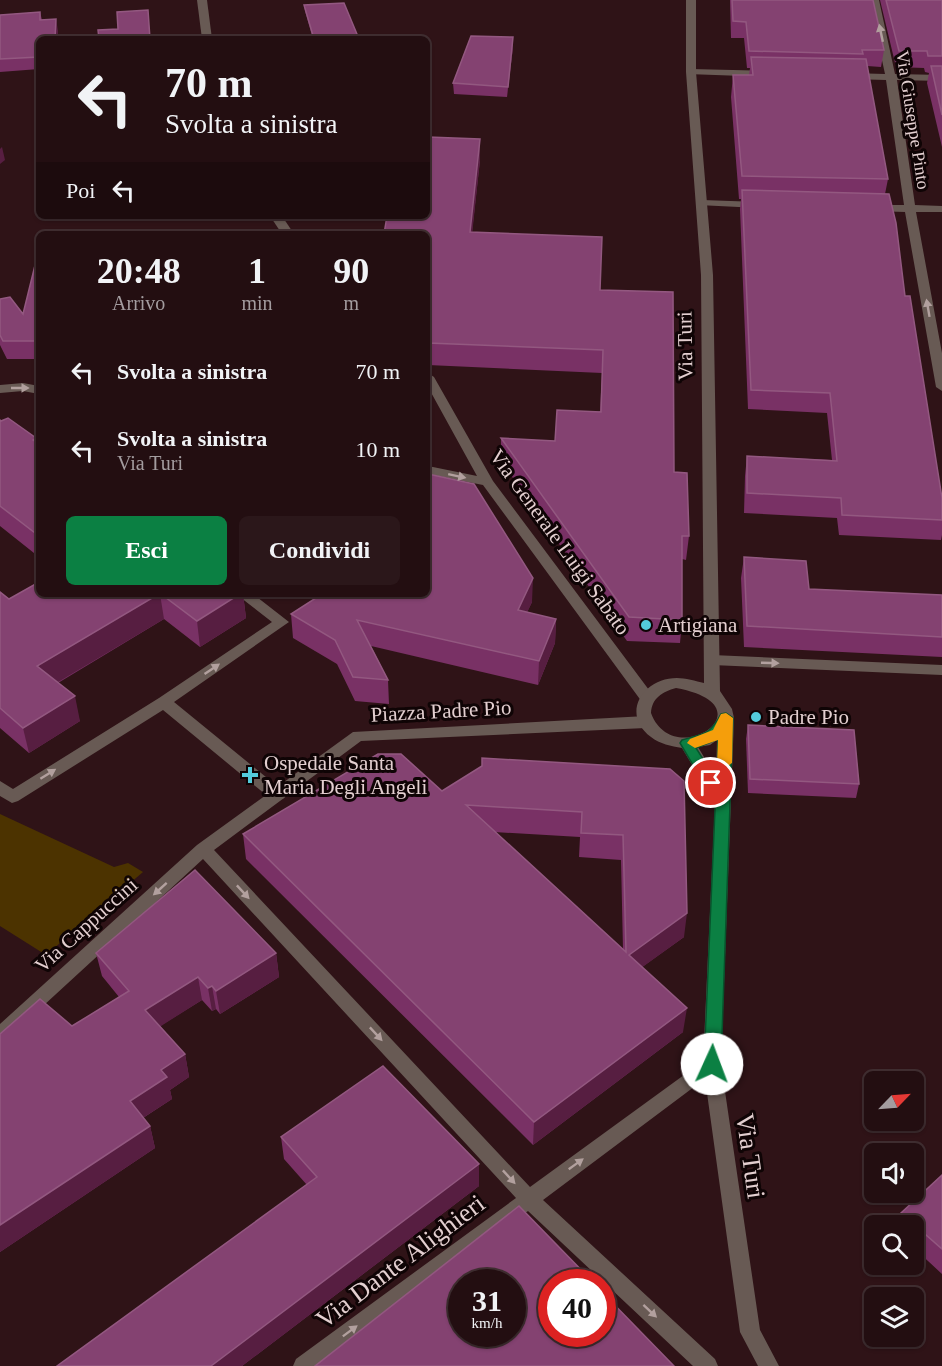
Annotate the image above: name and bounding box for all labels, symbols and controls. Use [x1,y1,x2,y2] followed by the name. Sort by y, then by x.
[876,24,886,43] one-way arrow
[892,49,934,191] street label: Via Giuseppe Pinto
[66,60,144,138] icon: left
[165,60,253,106] text: 70 m
[165,109,337,139] text: Svolta a sinistra
[107,174,140,207] icon: left
[66,178,95,203] text: Poi
[97,251,181,291] text: 20:48
[248,251,266,291] text: 1
[333,251,369,291] text: 90
[112,292,165,314] text: Arrivo
[241,292,273,314] text: min
[344,292,359,314] text: m
[923,299,932,318] one-way arrow
[672,311,698,381] street label: Via Turi
[66,356,99,389] icon: left
[117,359,267,384] text: Svolta a sinistra
[355,359,400,384] text: 70 m
[10,383,29,393] one-way arrow
[117,426,267,451] text: Svolta a sinistra
[66,434,99,467] icon: left
[355,437,400,462] text: 10 m
[485,445,635,639] street label: Via Generale Luigi Sabato
[117,452,183,474] text: Via Turi
[448,472,467,481] one-way arrow
[66,516,227,585] button: Esci
[239,516,400,585] button: Condividi
[658,613,738,637] place label: Artigiana
[639,618,653,632] marker: Artigiana
[761,658,780,667] one-way arrow
[204,664,221,675] one-way arrow
[370,695,512,727] street label: Piazza Padre Pio
[768,705,849,729] place label: Padre Pio
[749,710,763,724] marker: Padre Pio
[264,751,427,799] place label: Ospedale Santa Maria Degli Angeli
[685,757,736,808] pin
[241,766,259,784] marker: Ospedale Santa Maria Degli Angeli
[694,766,727,799] icon: arrive
[40,769,56,780] one-way arrow
[30,872,142,977] street label: Via Cappuccini
[153,881,167,895] one-way arrow
[236,884,249,899] one-way arrow
[369,1027,383,1042] one-way arrow
[680,1032,744,1096] position arrow
[864,1071,924,1131] north arrow
[864,1071,924,1347] map controls
[730,1112,771,1201] street label: Via Turi
[864,1143,924,1203] button: sound
[568,1158,584,1170] one-way arrow
[502,1169,515,1184] one-way arrow
[310,1189,490,1334] street label: Via Dante Alighieri
[864,1215,924,1275] button: search
[538,1269,616,1347] speed limit sign: 40
[472,1284,502,1317] text: 31
[864,1287,924,1347] button: layers
[643,1304,657,1318] one-way arrow
[472,1315,502,1331] text: km/h
[342,1325,358,1337] one-way arrow

